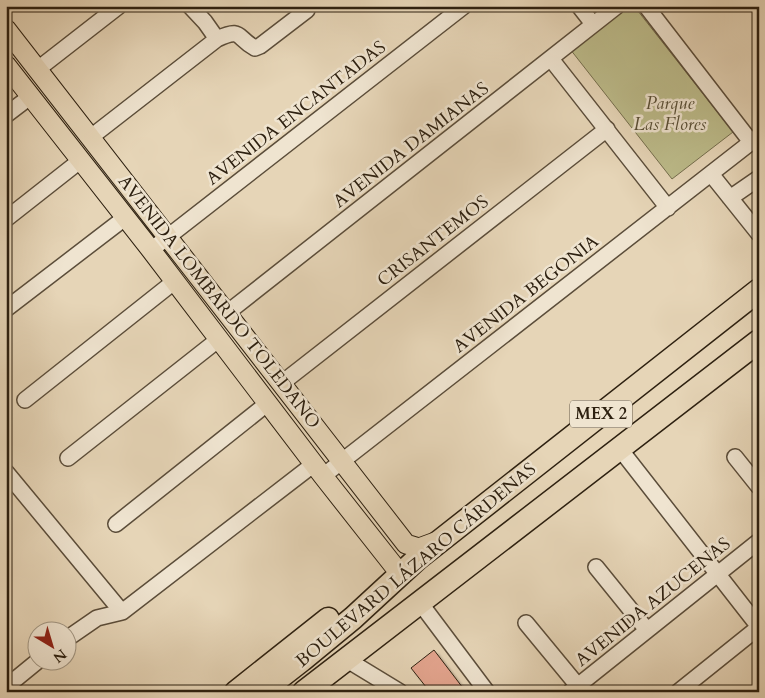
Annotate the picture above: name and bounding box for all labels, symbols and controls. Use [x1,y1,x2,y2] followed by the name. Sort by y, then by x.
[201,35,391,191] street label: AVENIDA ENCANTADAS
[328,76,494,214] street label: AVENIDA DAMIANAS
[634,91,706,137] park label: Parque Las Flores
[112,170,326,434] street label: AVENIDA LOMBARDO TOLEDANO
[372,189,494,293] street label: CRISANTEMOS
[448,229,604,359] street label: AVENIDA BEGONIA
[570,400,632,428] road number: MEX 2
[291,457,541,673] street label: BOULEVARD LÁZARO CÁRDENAS
[570,531,736,673] street label: AVENIDA AZUCENAS
[28,620,78,670] north arrow
[49,645,70,667] text: N

